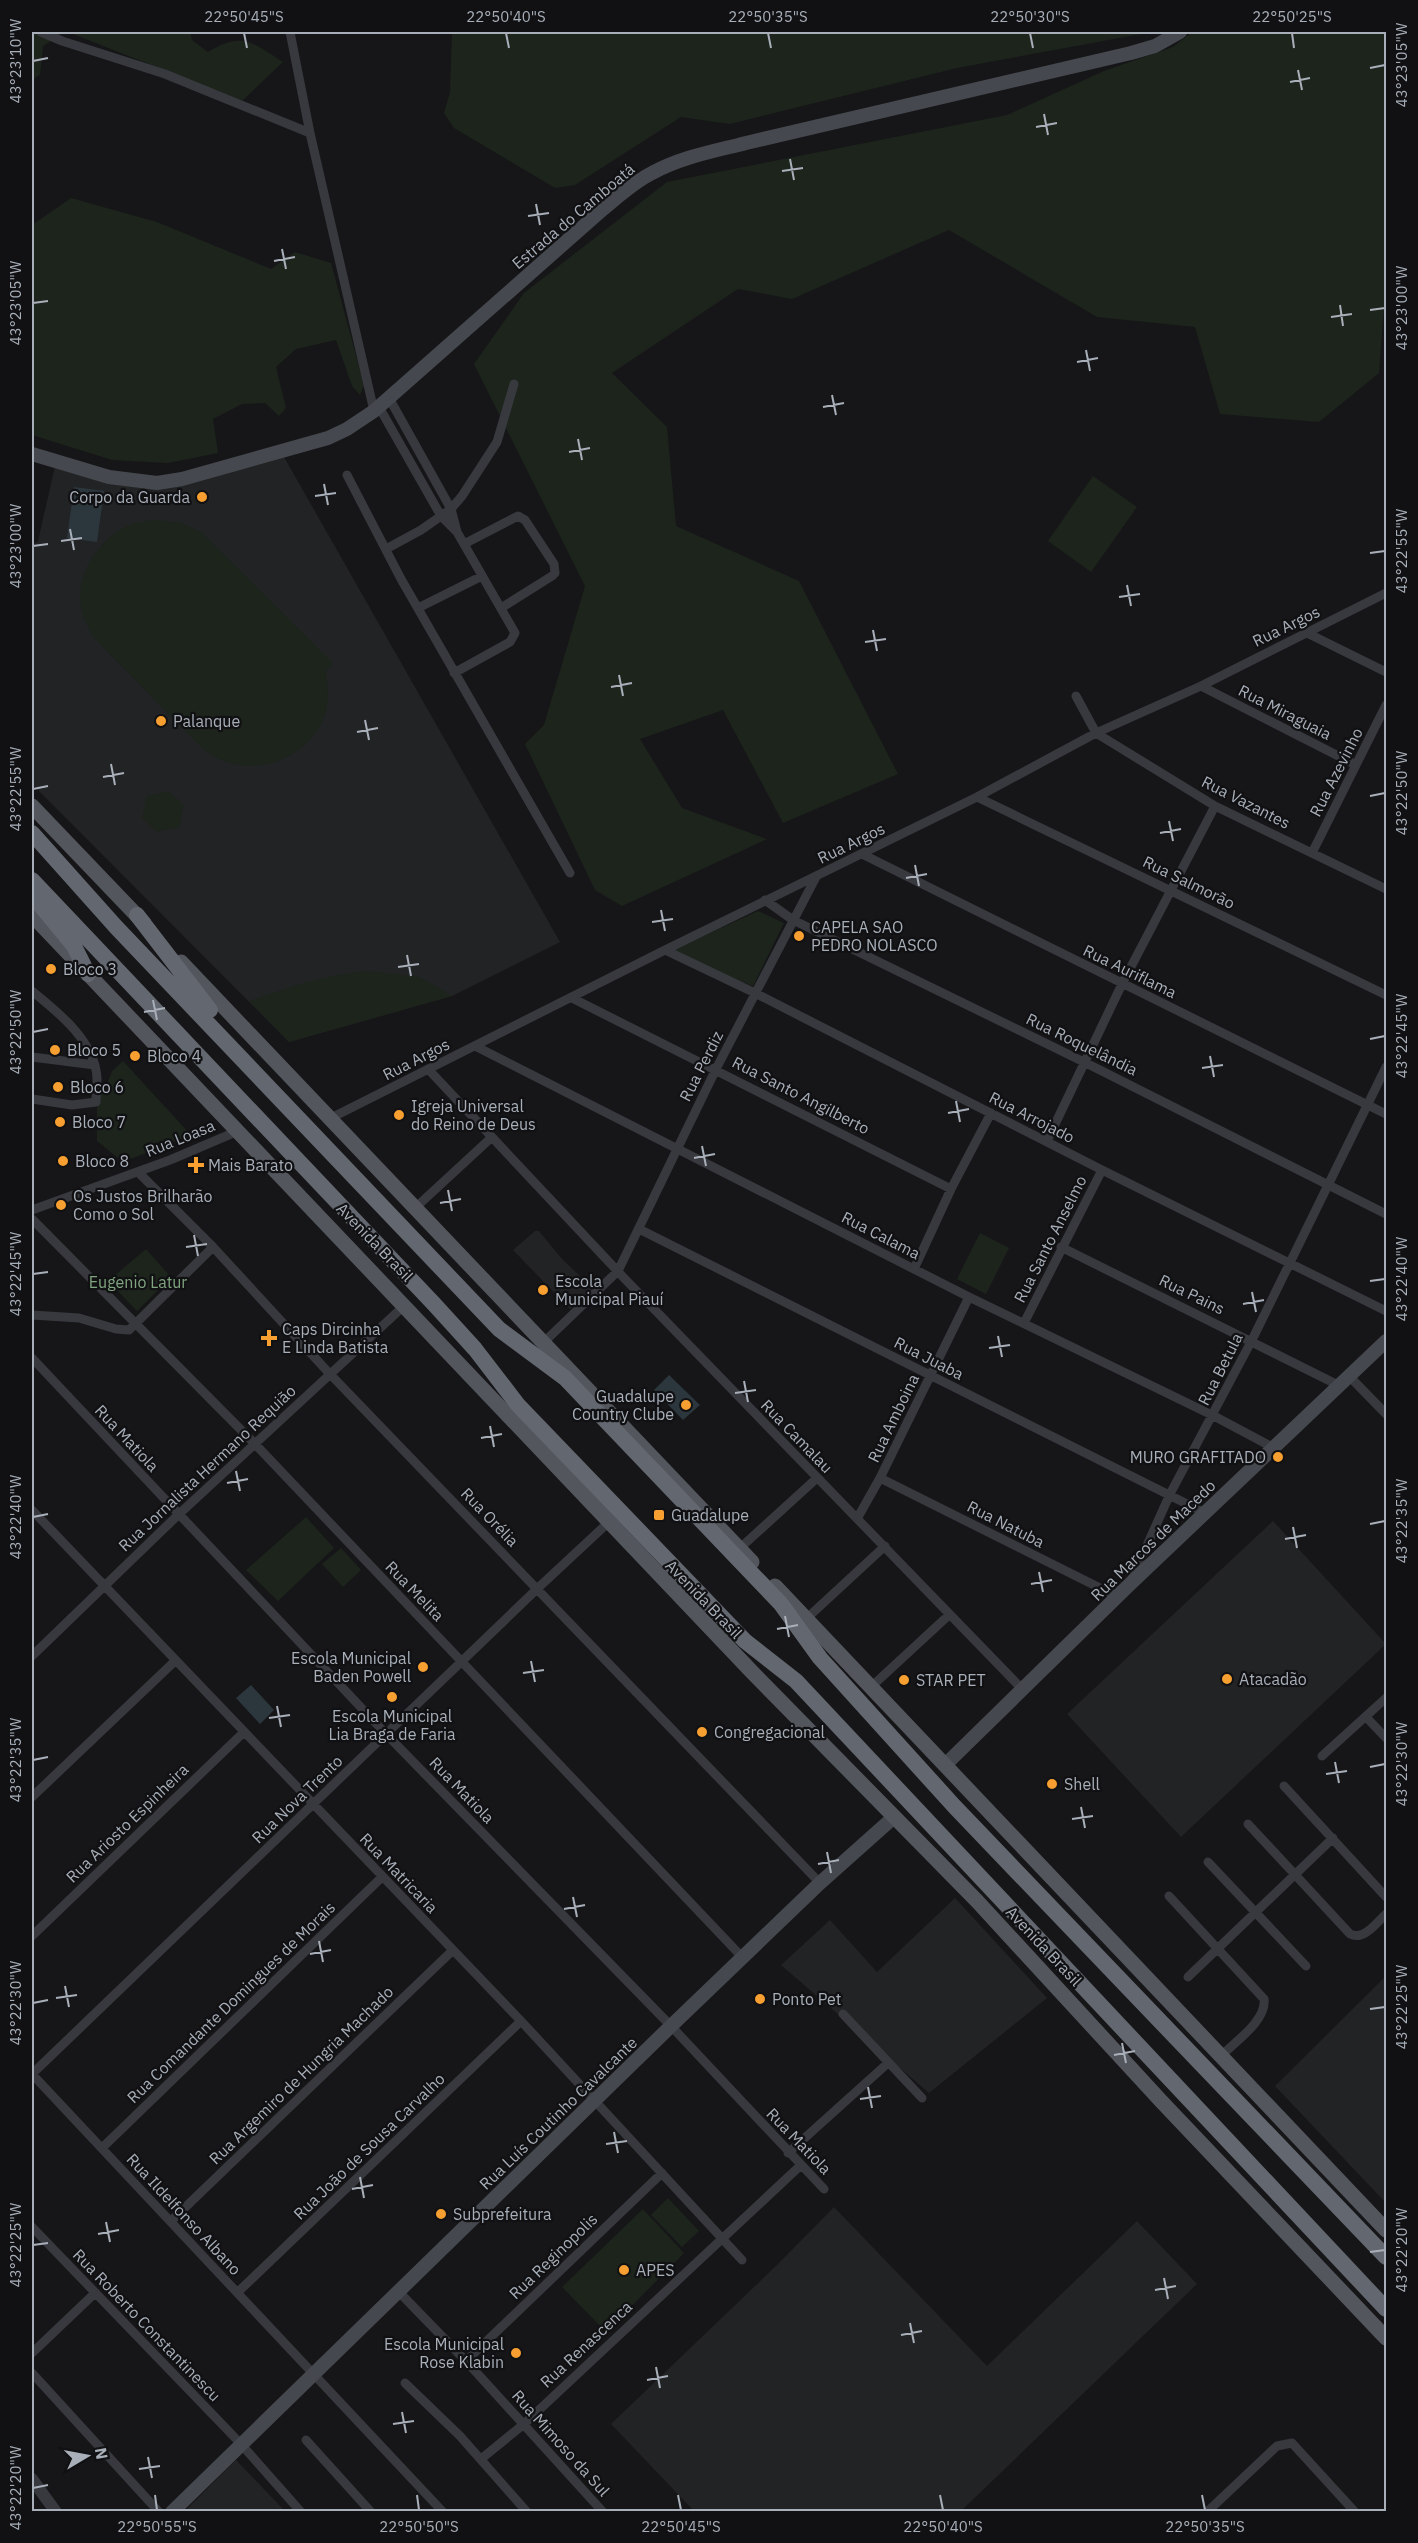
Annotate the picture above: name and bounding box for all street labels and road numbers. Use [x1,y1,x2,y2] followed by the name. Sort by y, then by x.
[508,159,639,273] street label: Estrada do Camboatá
[1249,601,1323,651] street label: Rua Argos
[1235,680,1335,744] street label: Rua Miraguaia
[1305,724,1367,820] street label: Rua Azevinho
[1198,771,1294,833] street label: Rua Vazantes
[814,818,888,868] street label: Rua Argos
[1140,851,1238,913] street label: Rua Salmorão
[1080,940,1180,1002] street label: Rua Auriflama
[1023,1008,1141,1080] street label: Rua Roquelândia
[675,1027,727,1105] street label: Rua Perdiz
[379,1034,453,1084] street label: Rua Argos
[729,1052,873,1138] street label: Rua Santo Angilberto
[986,1087,1078,1147] street label: Rua Arrojado
[142,1115,218,1161] street label: Rua Loasa
[1009,1172,1091,1306] street label: Rua Santo Anselmo
[332,1198,418,1286] street label: Avenida Brasil
[838,1207,924,1264] street label: Rua Calama
[1156,1270,1228,1318] street label: Rua Pains
[1193,1329,1247,1409] street label: Rua Betula
[891,1332,967,1384] street label: Rua Juaba
[863,1370,923,1465] street label: Rua Amboina
[114,1380,300,1556] street label: Rua Jornalista Hermano Requião
[757,1395,837,1477] street label: Rua Camalau
[91,1400,163,1476] street label: Rua Matiola
[1086,1475,1220,1605] street label: Rua Marcos de Macedo
[457,1483,523,1551] street label: Rua Orélia
[964,1496,1048,1552] street label: Rua Natuba
[661,1555,747,1643] street label: Avenida Brasil
[381,1557,449,1626] street label: Rua Melita
[247,1751,347,1847] street label: Rua Nova Trento
[425,1753,499,1828] street label: Rua Matiola
[62,1759,193,1887] street label: Rua Ariosto Espinheira
[356,1829,443,1918] street label: Rua Matricaria
[123,1897,339,2107] street label: Rua Comandante Domingues de Morais
[1002,1902,1086,1990] street label: Avenida Brasil
[205,1981,397,2168] street label: Rua Argemiro de Hungria Machado
[475,2032,641,2194] street label: Rua Luís Coutinho Cavalcante
[289,2068,449,2224] street label: Rua João de Sousa Carvalho
[762,2104,836,2179] street label: Rua Matiola
[122,2149,246,2279] street label: Rua Ildelfonso Albano
[505,2209,601,2303] street label: Rua Reginopolis
[69,2245,225,2405] street label: Rua Roberto Constantinescu
[536,2296,636,2392] street label: Rua Renascenca
[508,2386,614,2500] street label: Rua Mimoso da Sul

